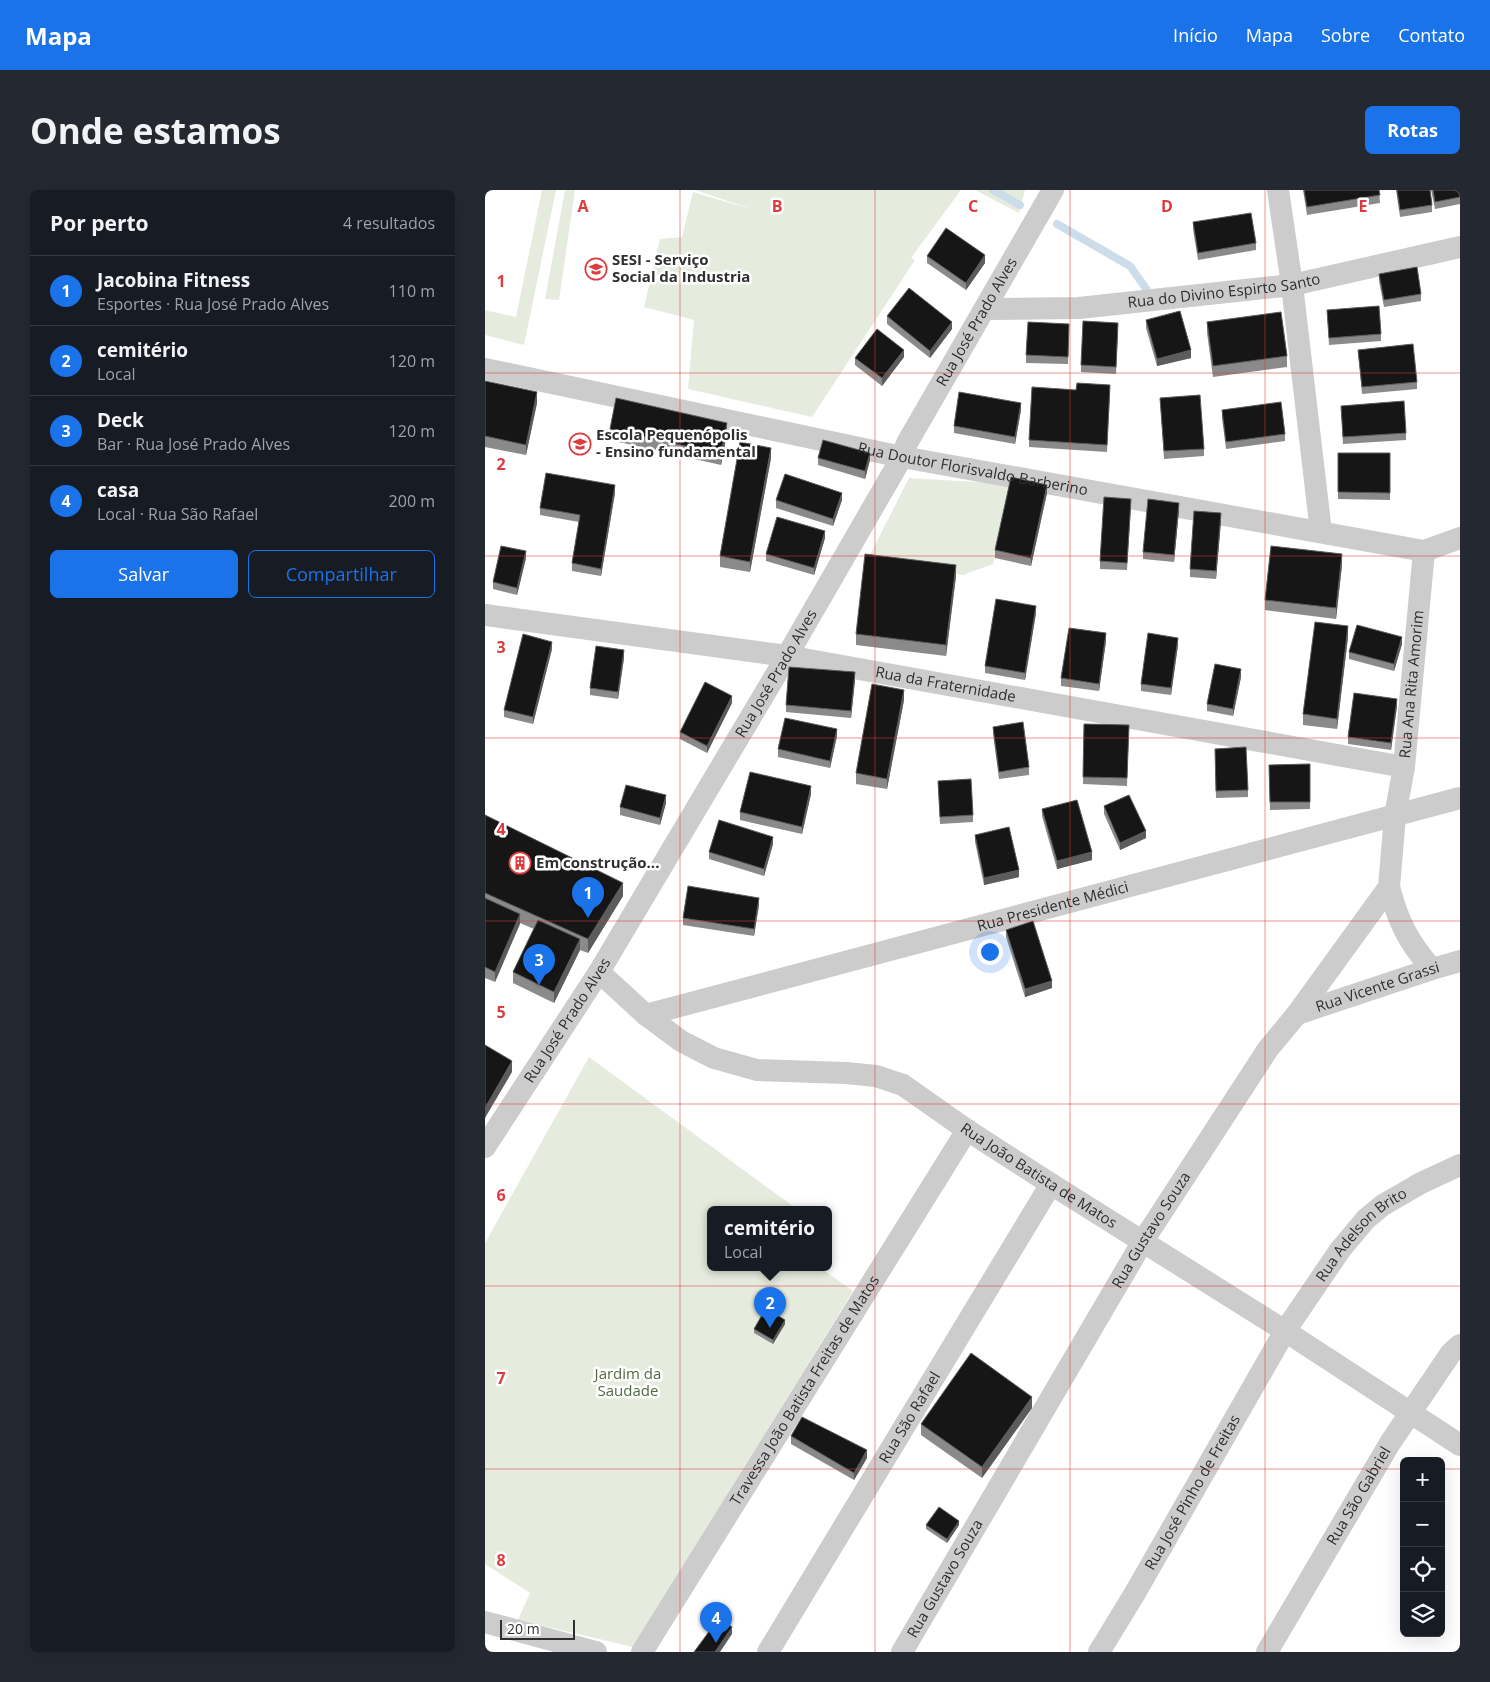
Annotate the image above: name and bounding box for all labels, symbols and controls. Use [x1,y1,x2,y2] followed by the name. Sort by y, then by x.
[25,19,92,52] text: Mapa
[1173,23,1218,47] text: Início
[1246,23,1293,47] text: Mapa
[1321,23,1370,47] text: Sobre
[1398,23,1465,47] text: Contato
[1365,106,1460,154] button: Rotas
[30,107,281,154] text: Onde estamos
[577,195,589,217] text: A
[772,195,782,217] text: B
[968,195,978,217] text: C
[1161,195,1173,217] text: D
[1359,195,1368,217] text: E
[50,209,149,237] text: Por perto
[343,212,435,234] text: 4 resultados
[612,249,750,286] place label: SESI - Serviço Social da Industria
[931,254,1021,389] street label: Rua José Prado Alves
[584,257,608,281] school or university icon: SESI - Serviço Social da Industria
[97,267,250,293] text: Jacobina Fitness
[1126,268,1322,312] street label: Rua do Divino Espirto Santo
[496,270,506,292] text: 1
[61,280,71,302] text: 1
[389,280,435,302] text: 110 m
[97,293,329,315] text: Esportes · Rua José Prado Alves
[97,337,188,363] text: cemitério
[61,350,71,372] text: 2
[389,350,435,372] text: 120 m
[97,363,136,385] text: Local
[97,407,144,433] text: Deck
[61,420,71,442] text: 3
[389,420,435,442] text: 120 m
[596,424,756,461] place label: Escola Pequenópolis - Ensino fundamental
[568,432,592,456] school or university icon: Escola Pequenópolis - Ensino fundamental
[97,433,290,455] text: Bar · Rua José Prado Alves
[856,437,1090,499] street label: Rua Doutor Florisvaldo Barberino
[496,453,506,475] text: 2
[97,477,139,503] text: casa
[61,490,71,512] text: 4
[389,490,435,512] text: 200 m
[97,503,258,525] text: Local · Rua São Rafael
[50,550,238,598] button: Salvar
[248,550,435,598] button: Compartilhar
[730,605,821,741] street label: Rua José Prado Alves
[1394,609,1427,759] street label: Rua Ana Rita Amorim
[496,636,506,658] text: 3
[874,661,1018,706] street label: Rua da Fraternidade
[496,818,506,840] text: 4
[508,851,532,875] building icon: Em construção...
[536,852,659,872] place label: Em construção...
[975,876,1130,935] street label: Rua Presidente Médici
[572,877,604,918] pin: 1
[977,939,1003,965] your location
[523,944,555,985] pin: 3
[519,954,614,1086] street label: Rua José Prado Alves
[1313,956,1442,1016] street label: Rua Vicente Grassi
[496,1001,506,1023] text: 5
[957,1118,1121,1232] street label: Rua João Batista de Matos
[1106,1168,1194,1292] street label: Rua Gustavo Souza
[1310,1182,1410,1285] street label: Rua Adelson Brito
[496,1184,506,1206] text: 6
[707,1206,832,1271] popup
[724,1215,815,1241] text: cemitério
[724,1241,763,1263] text: Local
[725,1271,883,1509] street label: Travessa João Batista Freitas de Matos
[754,1287,786,1328] pin: 2
[593,1363,661,1400] park label: Jardim da Saudade
[496,1367,506,1389] text: 7
[874,1368,944,1466] street label: Rua São Rafael
[1139,1411,1244,1573] street label: Rua José Pinho de Freitas
[1321,1443,1395,1548] street label: Rua São Gabriel
[1400,1457,1445,1637] map controls
[1400,1457,1445,1502] button: +
[1400,1502,1445,1547] button: −
[902,1515,987,1641] street label: Rua Gustavo Souza
[1400,1547,1445,1592] button: locate
[496,1549,506,1571] text: 8
[1400,1592,1445,1637] button: layers
[700,1602,732,1643] pin: 4
[500,1617,575,1640] scale bar
[507,1619,540,1638] text: 20 m

